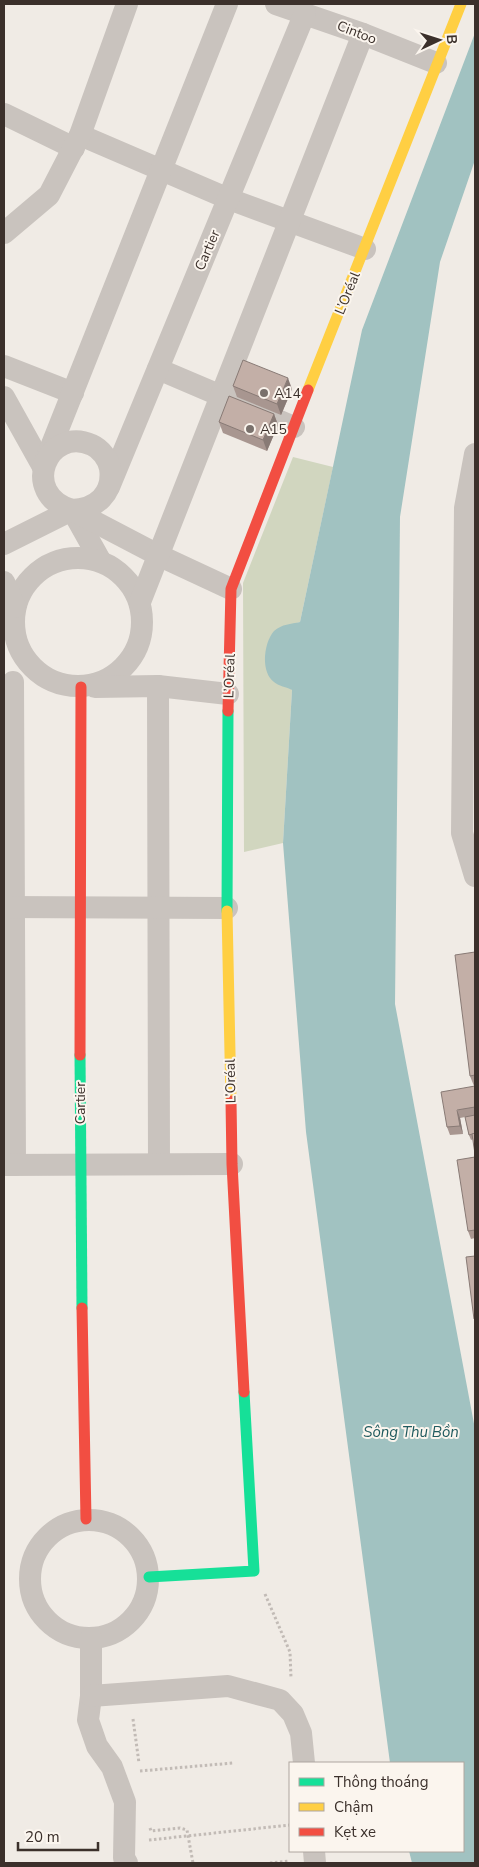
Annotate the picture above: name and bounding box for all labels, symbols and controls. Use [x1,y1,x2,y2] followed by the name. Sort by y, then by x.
[414,15,464,65] north arrow
[334,16,380,49] street label: Cintoo
[442,34,461,45] text: B
[190,227,225,274] street label: Cartier
[330,268,365,317] street label: L’Oréal
[274,384,301,403] place label: A14
[258,387,270,399] marker: A14
[260,420,287,439] place label: A15
[244,423,256,435] marker: A15
[219,653,240,699] street label: L’Oréal
[221,1058,240,1103] street label: L’Oréal
[71,1082,90,1124] street label: Cartier
[363,1422,459,1442] water label: Sông Thu Bồn
[289,1762,464,1852] legend
[334,1772,428,1792] text: Thông thoáng
[334,1797,373,1817] text: Chậm
[18,1820,98,1852] scale bar
[334,1822,376,1842] text: Kẹt xe
[25,1827,60,1847] text: 20 m

